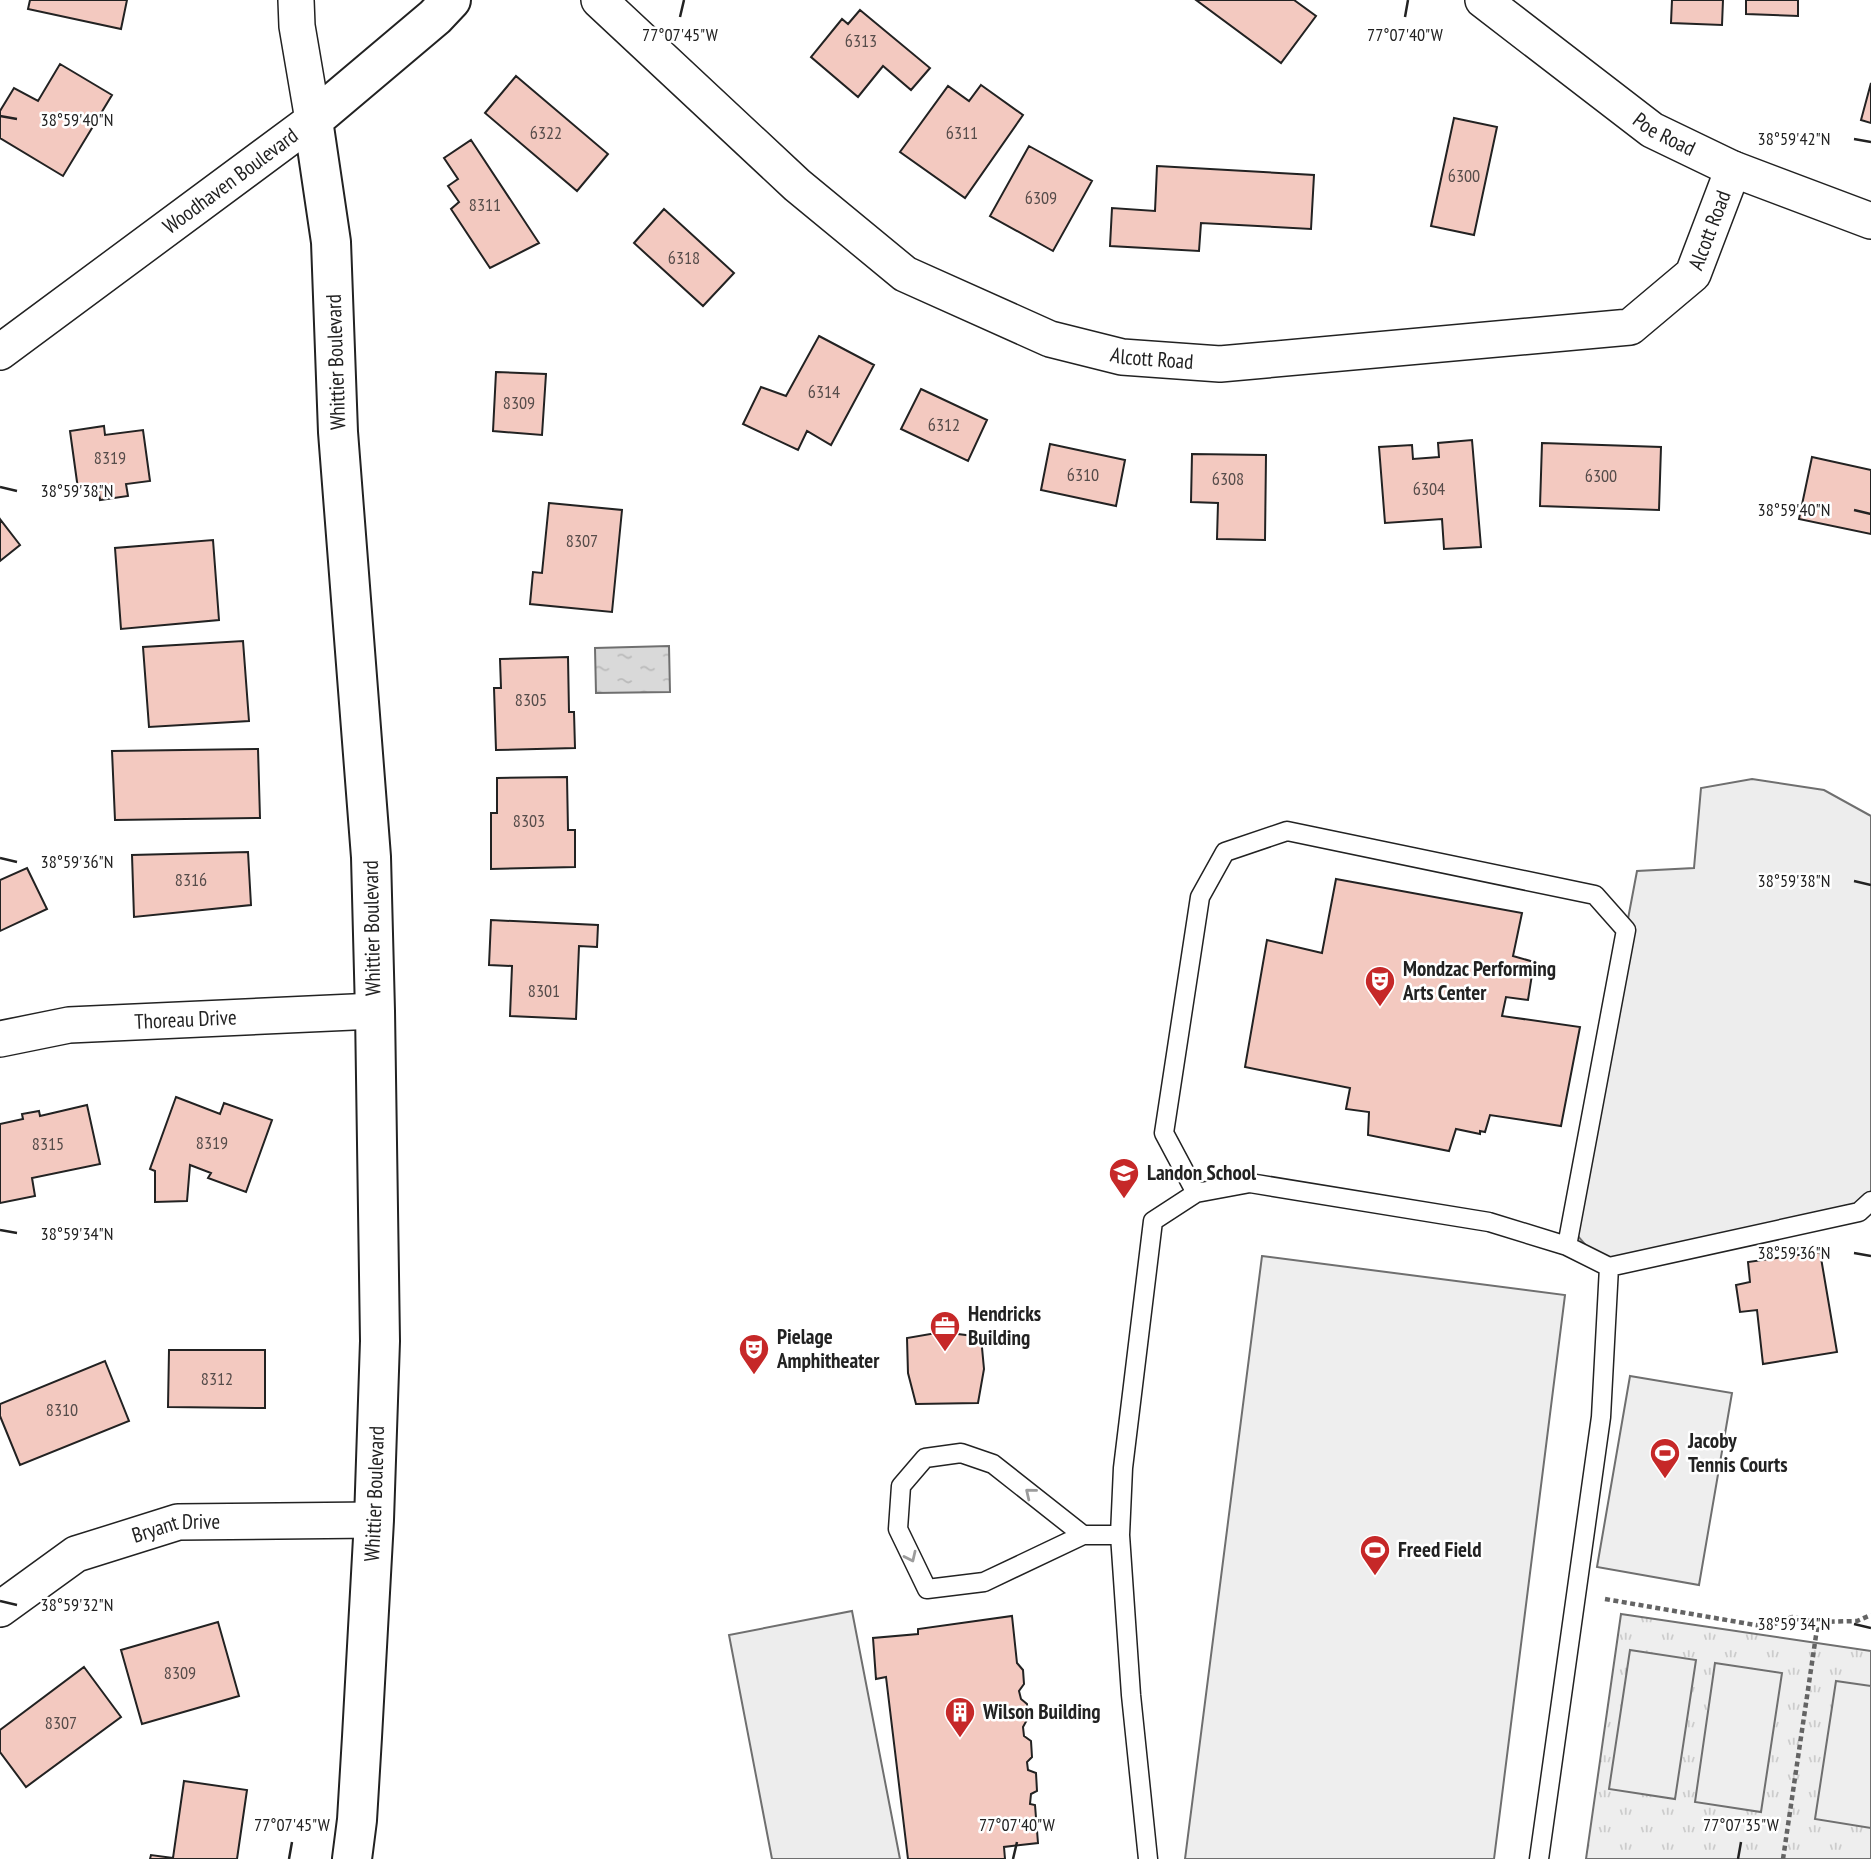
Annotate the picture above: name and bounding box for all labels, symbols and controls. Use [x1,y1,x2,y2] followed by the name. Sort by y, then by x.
[642,23,718,46] text: 77°07'45"W
[1367,23,1443,46] text: 77°07'40"W
[845,29,877,52] house number: 6313
[1628,106,1700,162] street label: Poe Road
[41,108,113,131] text: 38°59'40"N
[530,121,562,144] house number: 6322
[946,121,978,144] house number: 6311
[157,122,303,240] street label: Woodhaven Boulevard
[1758,127,1830,150] text: 38°59'42"N
[1448,164,1480,187] house number: 6300
[1025,186,1057,209] house number: 6309
[1682,187,1737,274] street label: Alcott Road
[469,193,501,216] house number: 8311
[668,246,700,269] house number: 6318
[320,294,351,430] street label: Whittier Boulevard
[1108,341,1194,375] street label: Alcott Road
[808,380,840,403] house number: 6314
[503,391,535,414] house number: 8309
[928,413,960,436] house number: 6312
[94,446,126,469] house number: 8319
[1067,463,1099,486] house number: 6310
[1585,464,1617,487] house number: 6300
[1212,467,1244,490] house number: 6308
[1413,477,1445,500] house number: 6304
[41,479,113,502] text: 38°59'38"N
[1758,498,1830,521] text: 38°59'40"N
[566,529,598,552] house number: 8307
[515,688,547,711] house number: 8305
[513,809,545,832] house number: 8303
[41,850,113,873] text: 38°59'36"N
[357,860,386,996] street label: Whittier Boulevard
[175,868,207,891] house number: 8316
[1758,869,1830,892] text: 38°59'38"N
[1402,955,1556,1006] place label: Mondzac Performing Arts Center
[1363,964,1397,1008] theatre icon: Mondzac Performing Arts Center
[528,979,560,1002] house number: 8301
[134,1003,237,1035] street label: Thoreau Drive
[196,1131,228,1154] house number: 8319
[32,1132,64,1155] house number: 8315
[1107,1156,1141,1200] school or university icon: Landon School
[1147,1159,1257,1186] place label: Landon School
[41,1222,113,1245] text: 38°59'34"N
[1758,1241,1830,1264] text: 38°59'36"N
[968,1300,1041,1351] place label: Hendricks Building
[928,1309,962,1353] office icon: Hendricks Building
[776,1323,880,1374] place label: Pielage Amphitheater
[737,1332,771,1376] theatre icon: Pielage Amphitheater
[201,1367,233,1390] house number: 8312
[46,1398,78,1421] house number: 8310
[358,1426,390,1562] street label: Whittier Boulevard
[1687,1427,1788,1478] place label: Jacoby Tennis Courts
[1648,1436,1682,1480] sports icon: Jacoby Tennis Courts
[1025,1488,1037,1501] one-way arrow
[128,1508,220,1549] street label: Bryant Drive
[1358,1533,1392,1577] sports icon: Freed Field
[1398,1536,1482,1563] place label: Freed Field
[903,1549,917,1562] one-way arrow
[41,1593,113,1616] text: 38°59'32"N
[1758,1612,1830,1635] text: 38°59'34"N
[164,1661,196,1684] house number: 8309
[943,1695,977,1739] building icon: Wilson Building
[982,1698,1101,1725] place label: Wilson Building
[45,1711,77,1734] house number: 8307
[254,1813,330,1836] text: 77°07'45"W
[979,1813,1055,1836] text: 77°07'40"W
[1703,1813,1779,1836] text: 77°07'35"W

